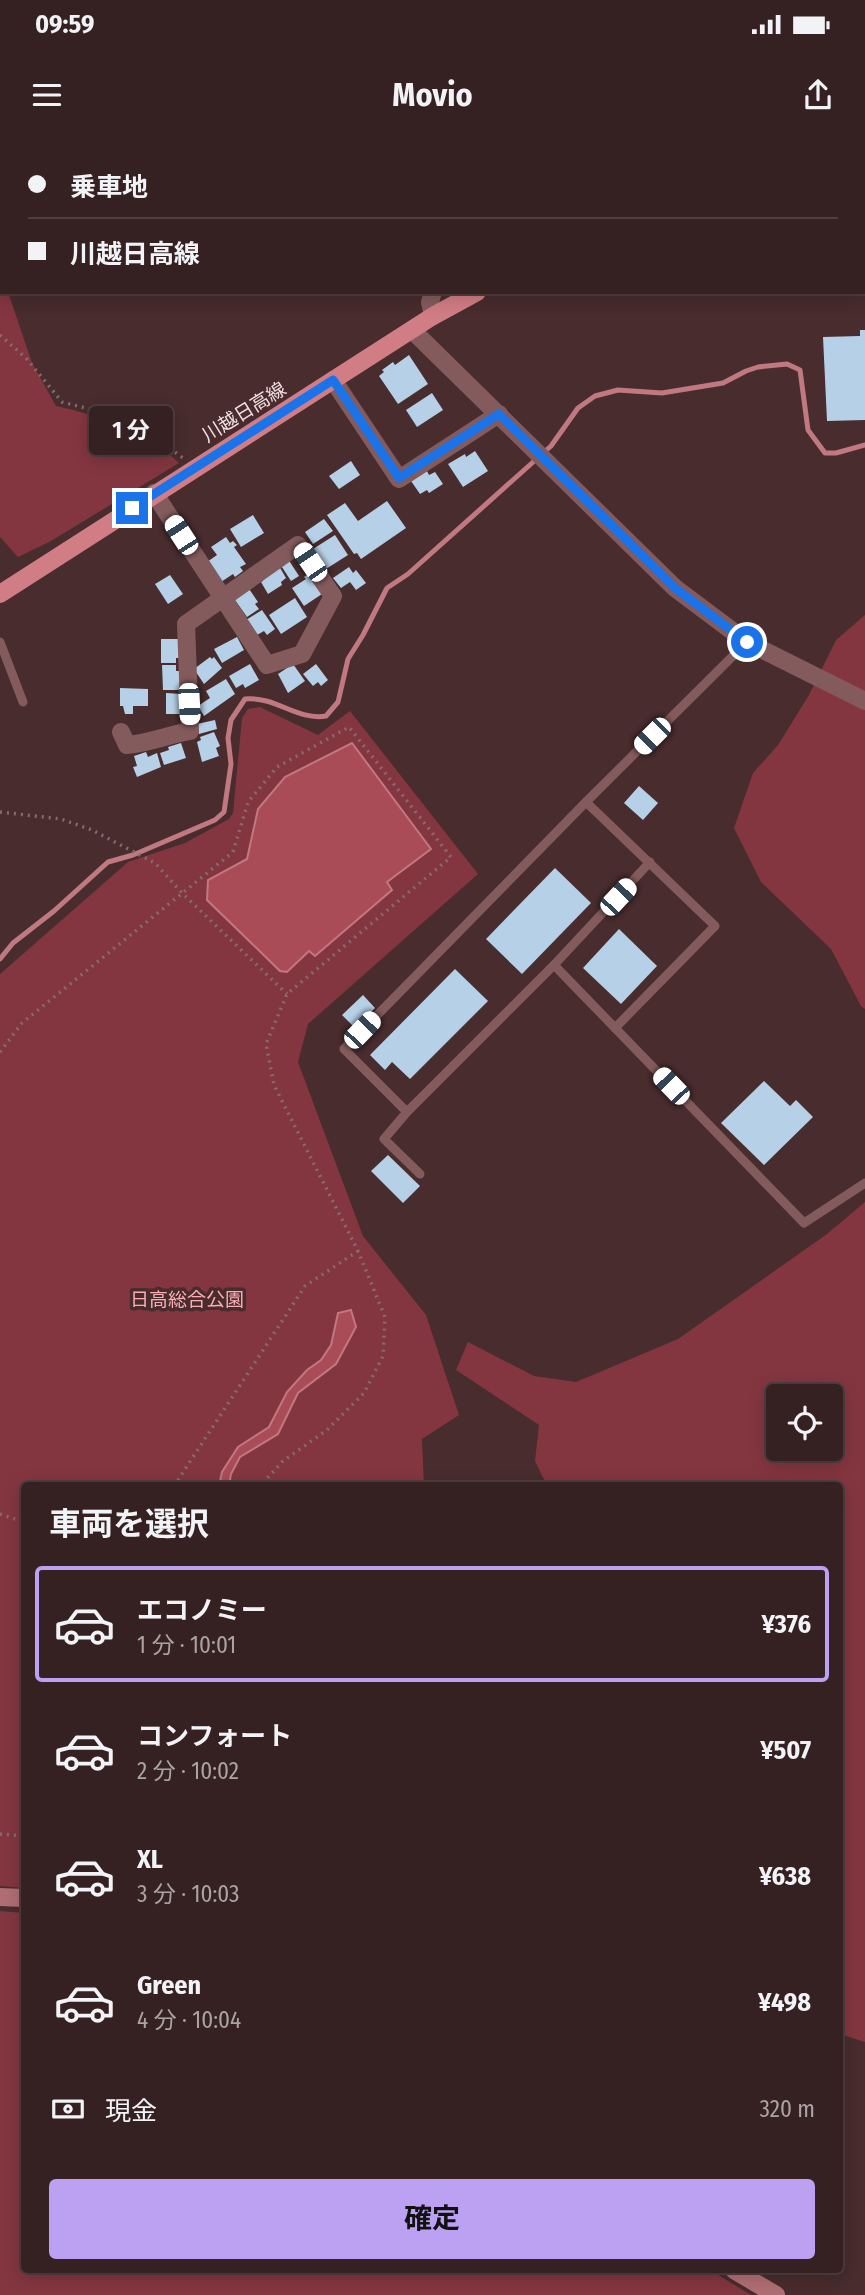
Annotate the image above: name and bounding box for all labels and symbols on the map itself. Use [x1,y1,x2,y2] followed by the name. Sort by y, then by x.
[198,377,290,447] street label: 川越日高線
[90,406,174,456] callout: 1 分
[116,492,148,524] route end
[161,512,202,558] car
[290,539,331,585] car
[731,626,763,658] route start
[178,682,201,726] car
[630,714,675,758] car
[596,874,641,920] car
[340,1008,385,1052] car
[649,1064,694,1108] car
[130,1288,244,1311] park label: 日高総合公園

